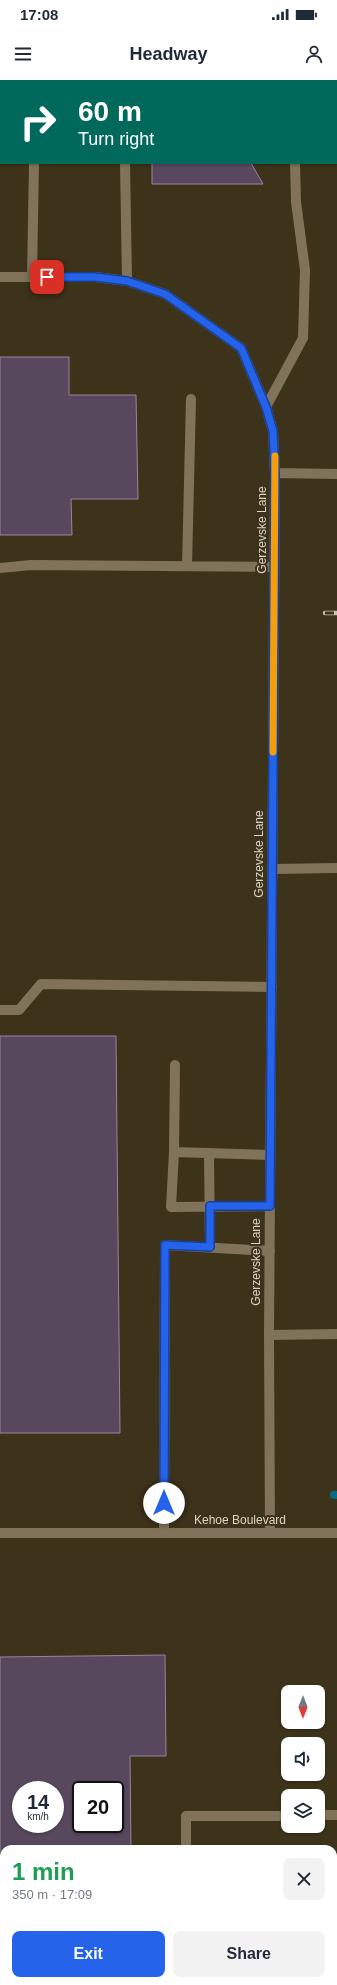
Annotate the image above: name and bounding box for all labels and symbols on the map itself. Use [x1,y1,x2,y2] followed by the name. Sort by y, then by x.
[30,260,64,294] pin
[255,486,269,574] street label: Gerzevske Lane
[252,810,266,898] street label: Gerzevske Lane
[249,1218,263,1306] street label: Gerzevske Lane
[143,1482,185,1524] position arrow
[194,1513,286,1527] street label: Kehoe Boulevard
[281,1685,325,1729] north arrow
[72,1781,124,1833] speed limit sign: 20

